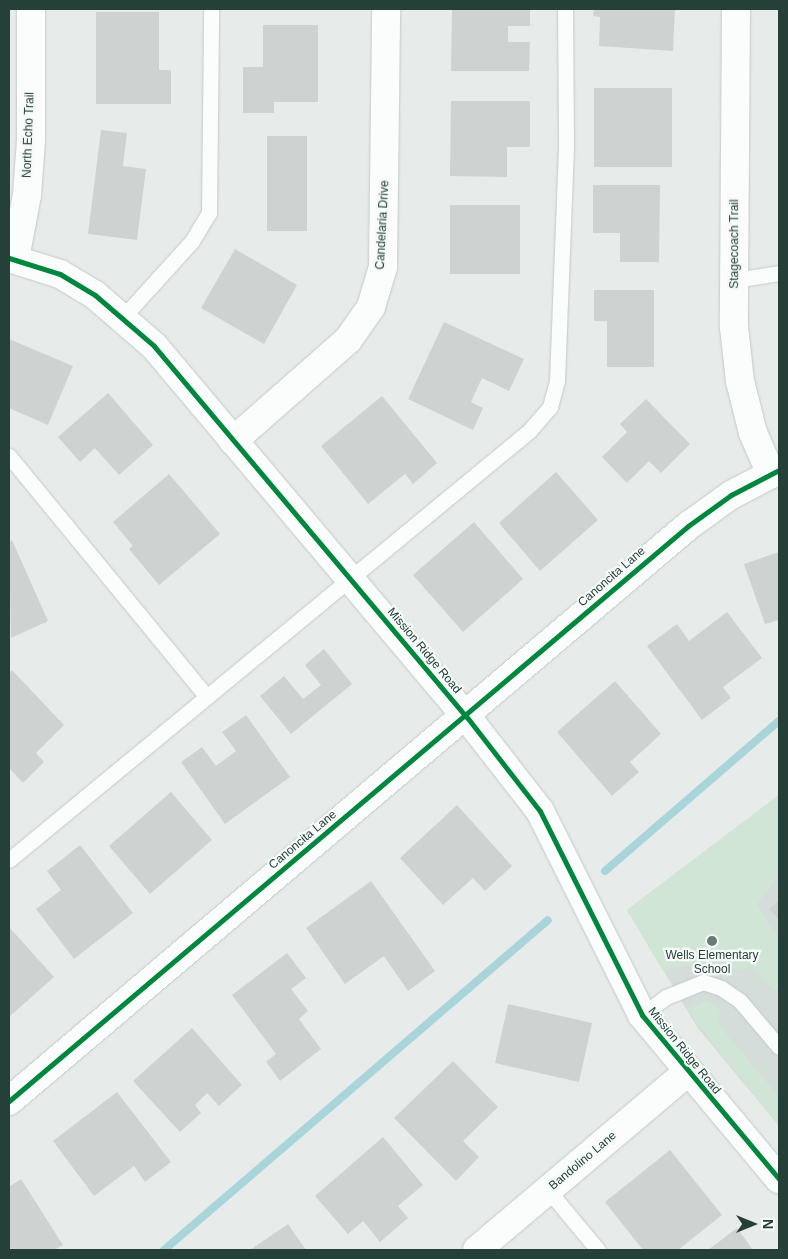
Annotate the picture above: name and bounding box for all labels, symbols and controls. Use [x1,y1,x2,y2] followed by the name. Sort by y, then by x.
[20,92,38,178] street label: North Echo Trail
[373,180,393,270] street label: Candelaria Drive
[728,199,742,289] street label: Stagecoach Trail
[576,544,648,610] street label: Canoncita Lane
[384,605,464,697] street label: Mission Ridge Road
[266,807,340,873] street label: Canoncita Lane
[706,935,718,947] marker: Wells Elementary School
[665,949,759,977] place label: Wells Elementary School
[645,1005,723,1097] street label: Mission Ridge Road
[546,1129,620,1193] street label: Bandolino Lane
[728,1199,778,1249] north arrow
[760,1219,776,1229] text: N

